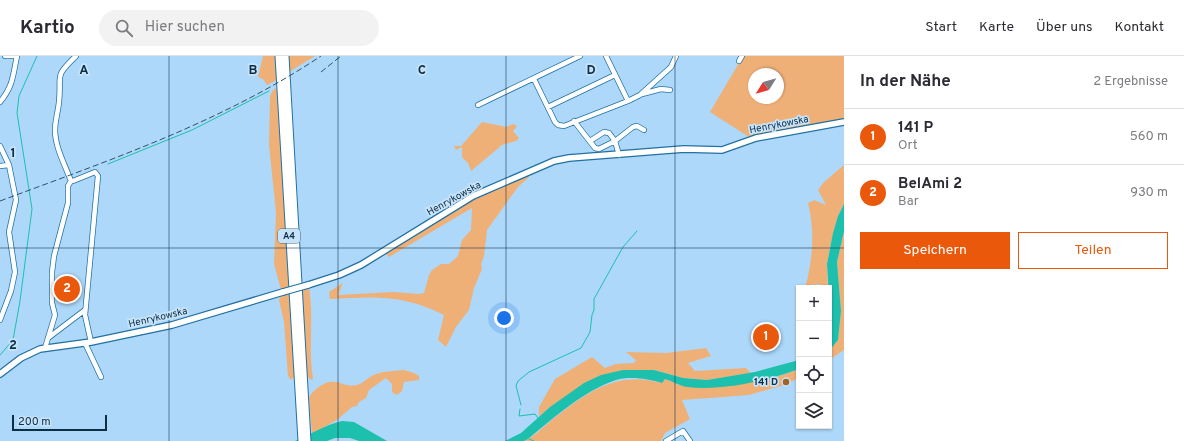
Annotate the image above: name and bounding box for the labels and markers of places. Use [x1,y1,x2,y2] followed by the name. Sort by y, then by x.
[54,274,80,304] pin: 2
[753,322,779,352] pin: 1
[754,376,778,389] place label: 141 D
[781,377,791,387] marker: 141 D

